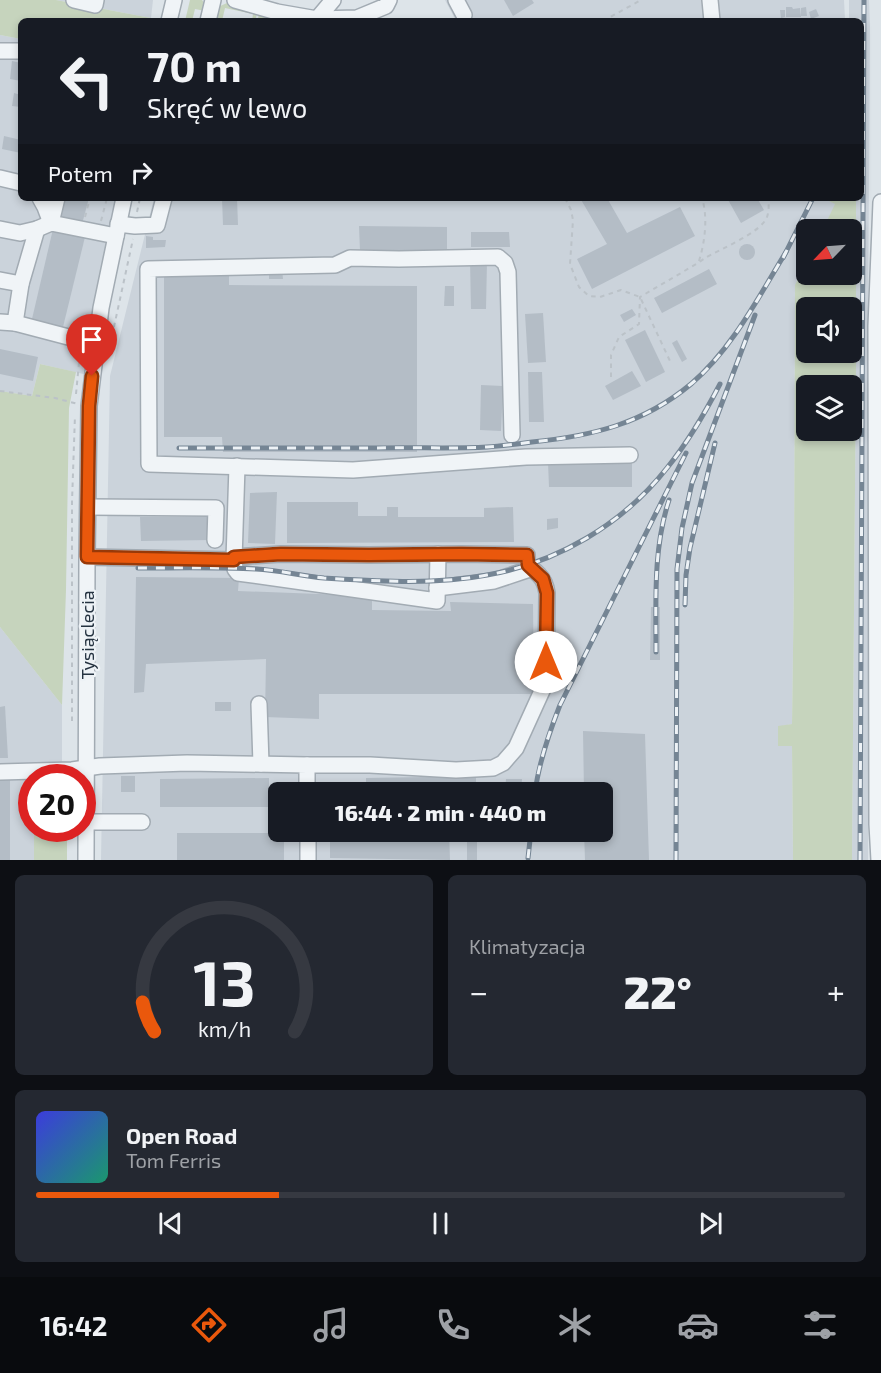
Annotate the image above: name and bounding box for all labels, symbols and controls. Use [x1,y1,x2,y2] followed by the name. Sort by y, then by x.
[147,40,242,90] text: 70 m
[48,42,126,120] icon: left
[147,91,307,123] text: Skręć w lewo
[125,156,158,189] icon: right
[48,160,113,186] text: Potem
[796,219,862,285] north arrow
[796,219,862,441] map controls
[796,297,862,363] button: sound
[66,314,117,376] pin
[75,323,108,356] icon: arrive
[796,375,862,441] button: layers
[76,590,98,680] street label: Tysiąclecia
[514,630,578,694] position arrow
[18,764,96,842] speed limit sign: 20
[335,799,546,825] text: 16:44 · 2 min · 440 m
[469,934,585,958] text: Klimatyzacja
[193,944,255,1019] text: 13
[623,964,692,1018] text: 22°
[469,971,488,1011] text: −
[827,971,845,1011] text: +
[197,1016,251,1041] text: km/h
[126,1122,238,1148] text: Open Road
[126,1148,221,1172] text: Tom Ferris
[154,1207,187,1240] icon: previous
[424,1207,457,1240] icon: pause
[694,1207,727,1240] icon: next
[188,1304,230,1346] icon: directions
[310,1304,352,1346] icon: music
[432,1304,474,1346] icon: phone
[554,1304,596,1346] icon: climate
[677,1304,719,1346] icon: car
[799,1304,841,1346] icon: filters
[40,1309,108,1341] text: 16:42

